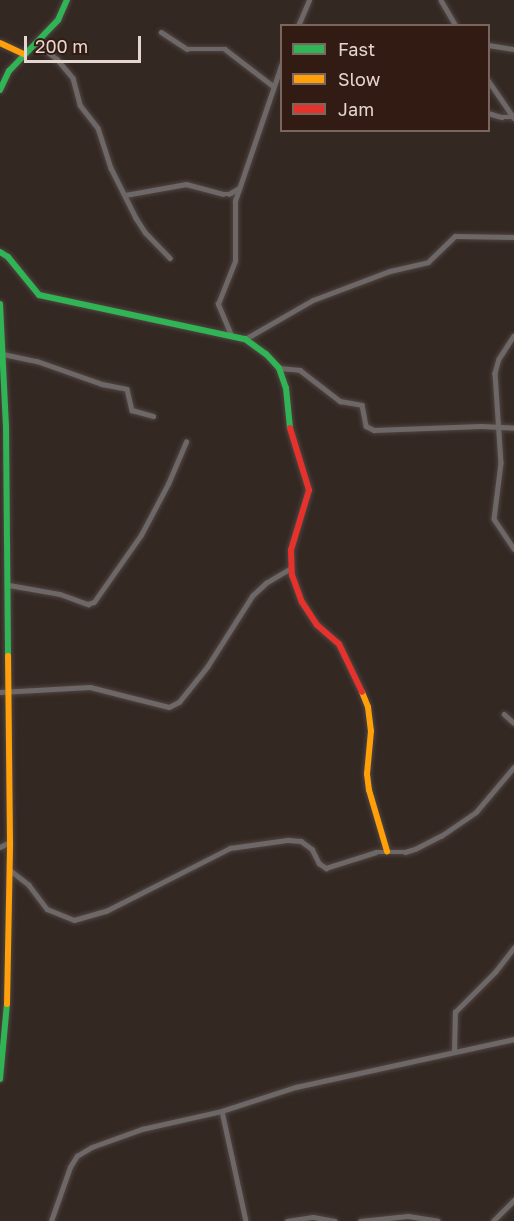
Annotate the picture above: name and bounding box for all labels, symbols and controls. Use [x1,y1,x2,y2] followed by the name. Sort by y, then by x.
[27,24,144,62] scale bar
[280,24,490,132] legend
[35,35,88,57] text: 200 m
[338,38,375,60] text: Fast
[338,68,380,90] text: Slow
[338,98,374,120] text: Jam

